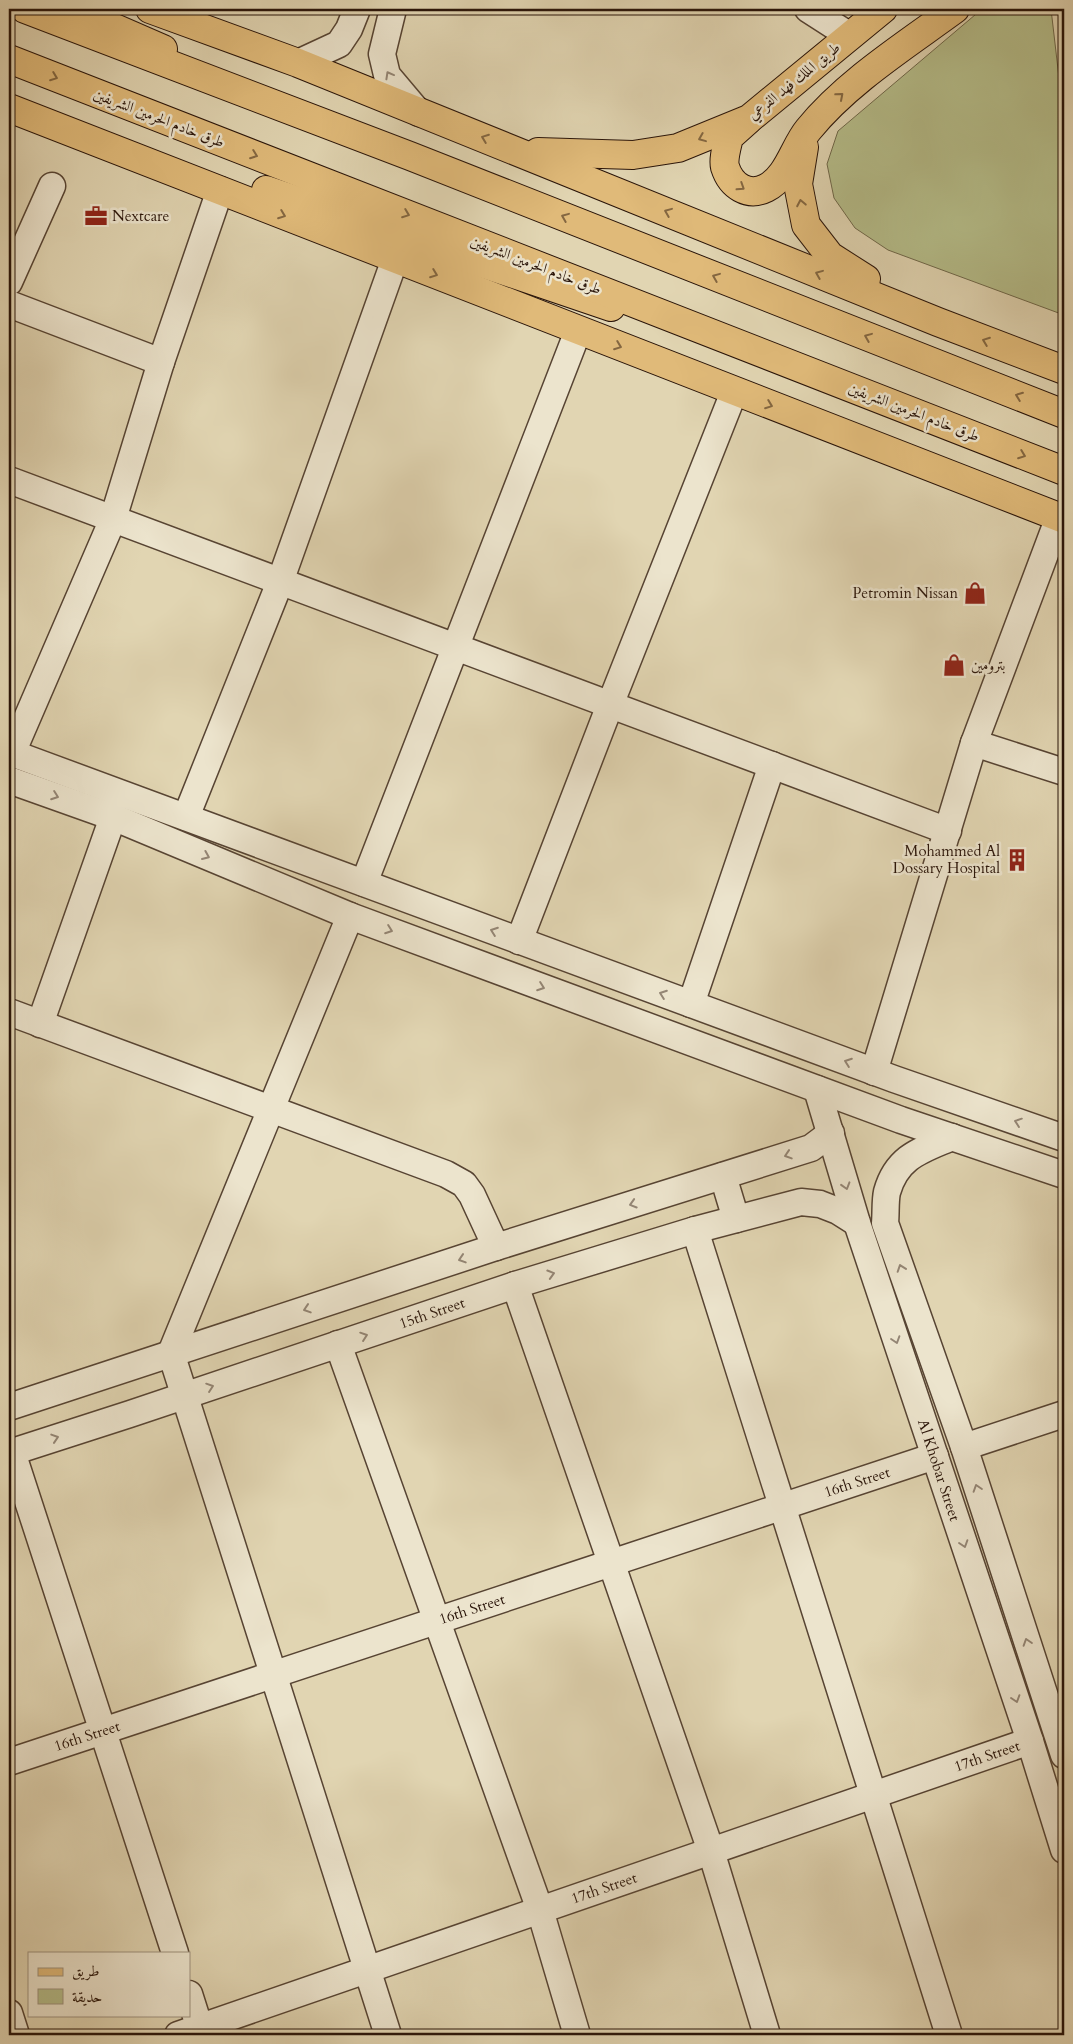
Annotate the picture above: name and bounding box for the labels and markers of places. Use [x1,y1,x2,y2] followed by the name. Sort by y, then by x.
[83,203,109,229] office icon: Nextcare
[112,206,170,226] place label: Nextcare
[962,580,988,606] shop icon: Petromin Nissan
[852,583,958,603] place label: Petromin Nissan
[941,652,967,678] shop icon: بترومين
[971,655,1005,675] place label: بترومين
[893,841,1000,878] place label: Mohammed Al Dossary Hospital
[1004,847,1030,873] building icon: Mohammed Al Dossary Hospital

